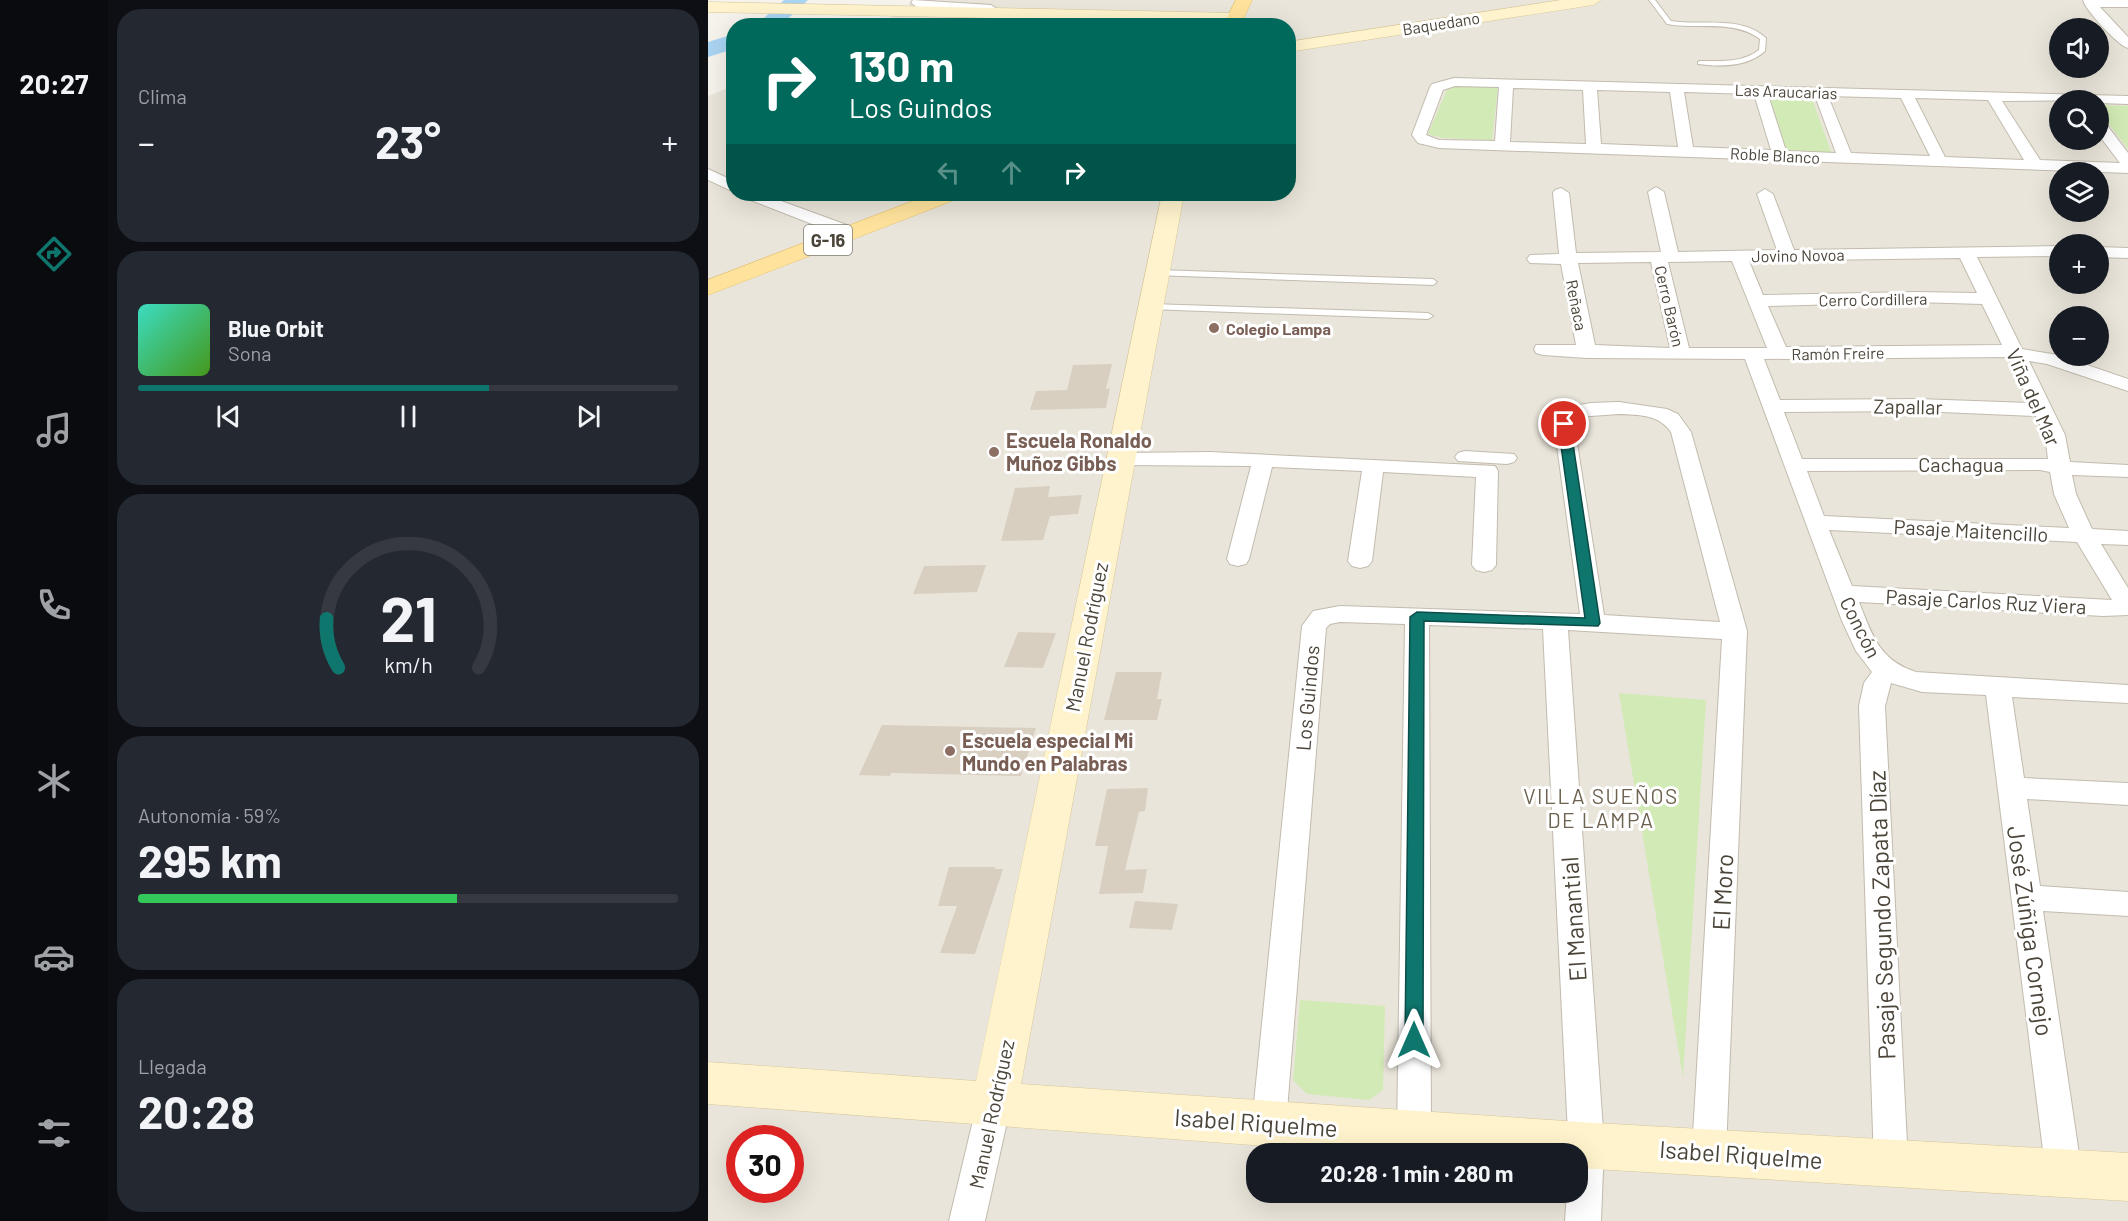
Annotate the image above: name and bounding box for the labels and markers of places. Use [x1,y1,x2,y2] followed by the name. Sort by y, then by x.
[1226,319,1331,338] place label: Colegio Lampa
[1207,321,1221,335] marker: Colegio Lampa
[1538,398,1589,449] pin
[1006,428,1152,475] place label: Escuela Ronaldo Muñoz Gibbs
[987,445,1001,459] marker: Escuela Ronaldo Muñoz Gibbs
[962,728,1133,775] place label: Escuela especial Mi Mundo en Palabras
[943,744,957,758] marker: Escuela especial Mi Mundo en Palabras

